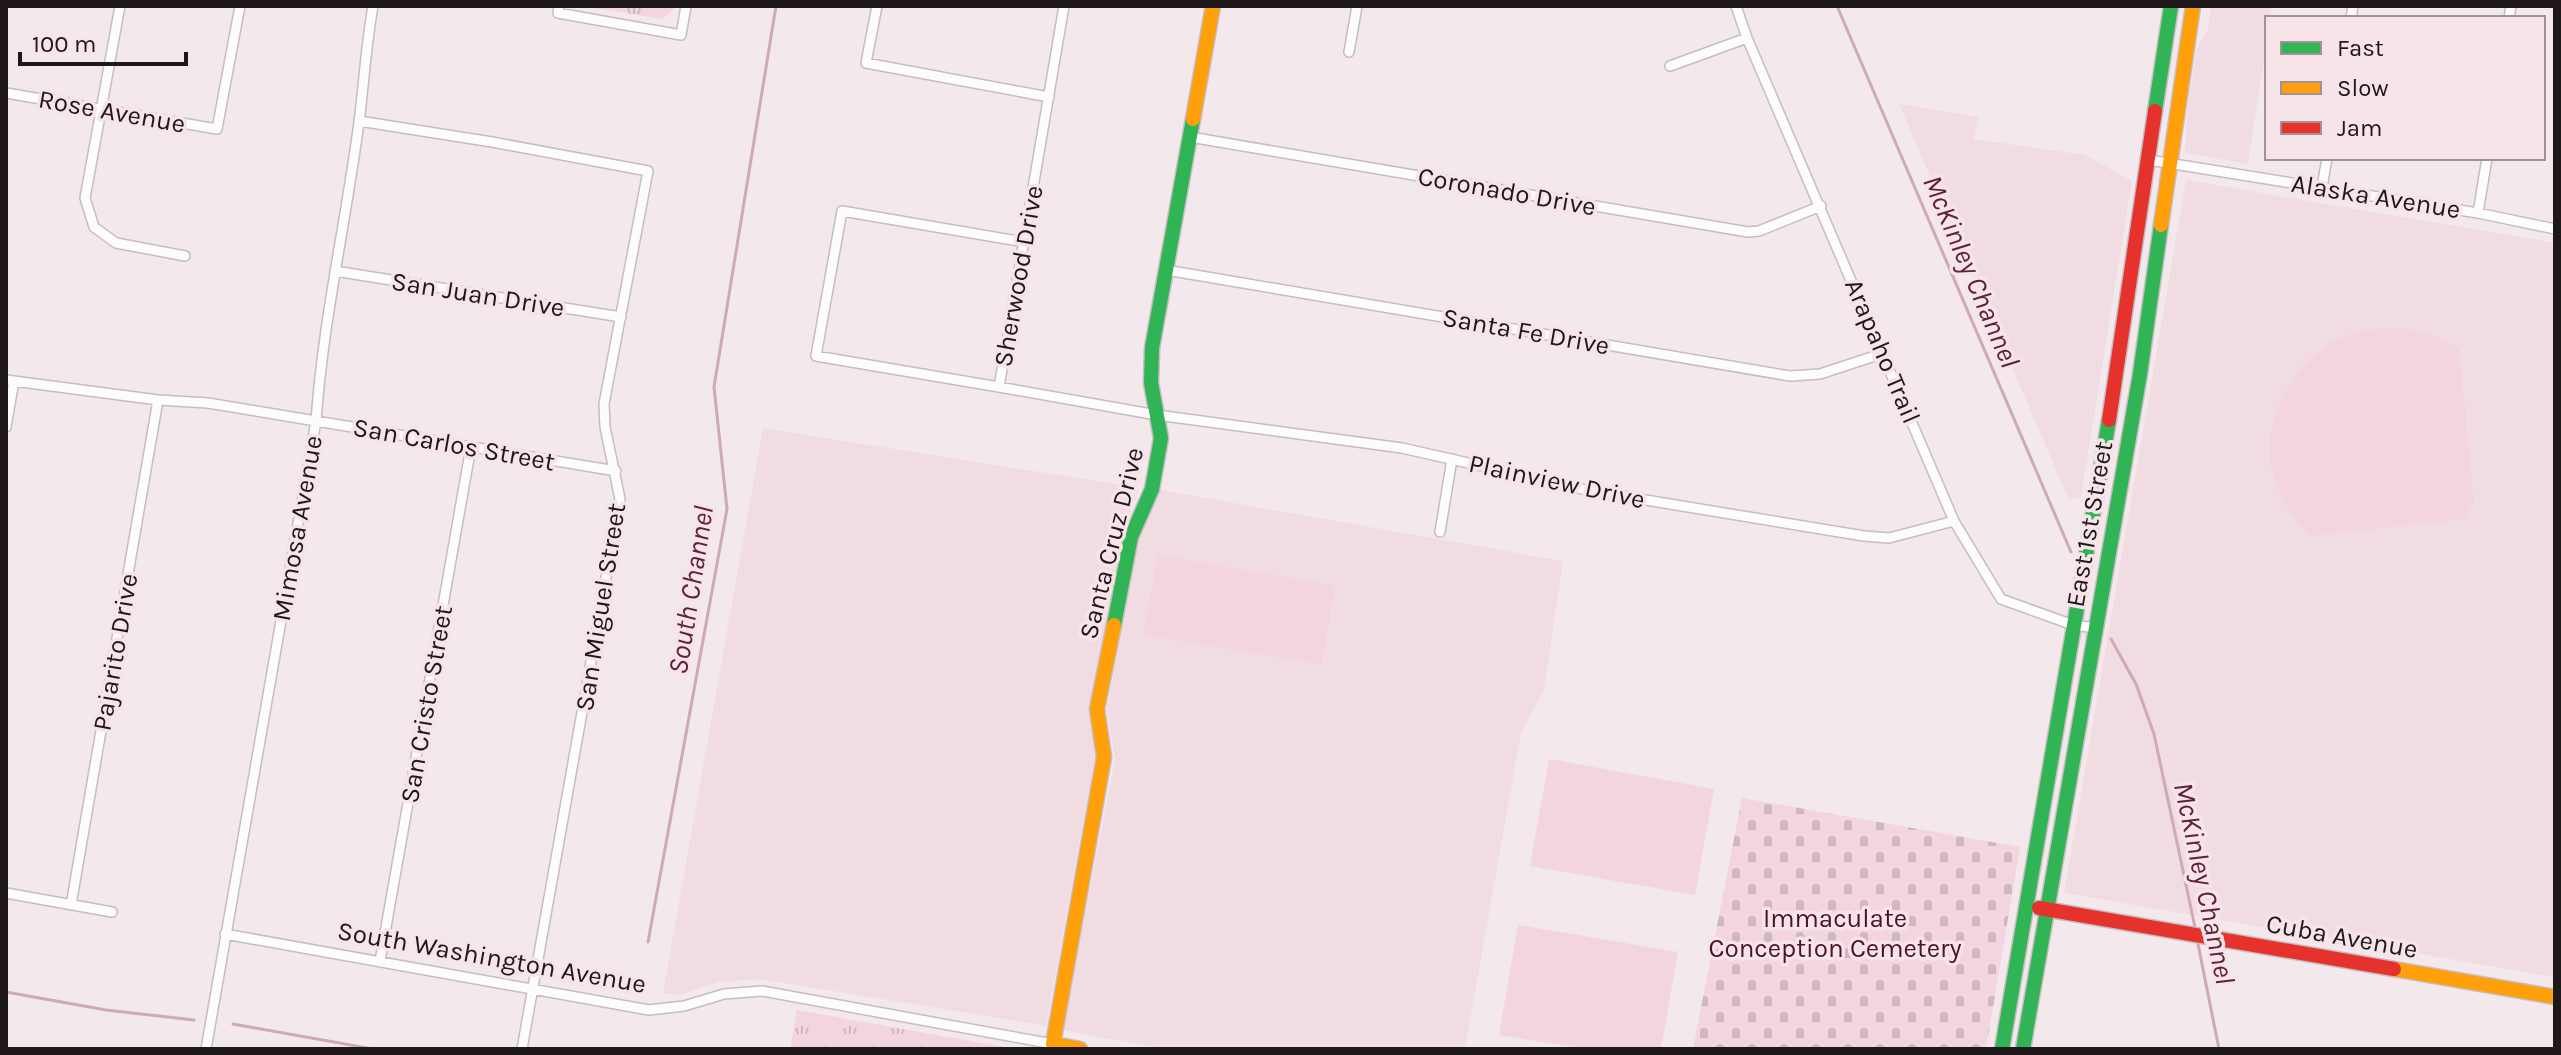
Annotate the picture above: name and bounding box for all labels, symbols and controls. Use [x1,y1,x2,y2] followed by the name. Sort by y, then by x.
[20,16,186,66] scale bar
[2265,16,2545,160] legend
[32,30,97,58] text: 100 m
[2337,34,2384,62] text: Fast
[2337,74,2389,102] text: Slow
[36,83,188,140] street label: Rose Avenue
[2337,114,2382,142] text: Jam
[1415,161,1598,222] street label: Coronado Drive
[2289,168,2463,225] street label: Alaska Avenue
[1916,170,2027,372] water label: McKinley Channel
[987,183,1050,369] street label: Sherwood Drive
[389,265,567,323] street label: San Juan Drive
[1838,274,1927,428] street label: Arapaho Trail
[1440,302,1612,361] street label: Santa Fe Drive
[351,411,557,478] street label: San Carlos Street
[266,433,329,623] street label: Mimosa Avenue
[2060,438,2119,610] street label: East 1st Street
[1073,444,1150,642] street label: Santa Cruz Drive
[1466,448,1648,515] street label: Plainview Drive
[569,501,632,713] street label: San Miguel Street
[661,503,720,677] water label: South Channel
[86,571,145,733] street label: Pajarito Drive
[394,603,459,805] street label: San Cristo Street
[2167,779,2242,987] water label: McKinley Channel
[1709,903,1962,964] park label: Immaculate Conception Cemetery
[2264,908,2420,965] street label: Cuba Avenue
[335,915,649,1000] street label: South Washington Avenue

